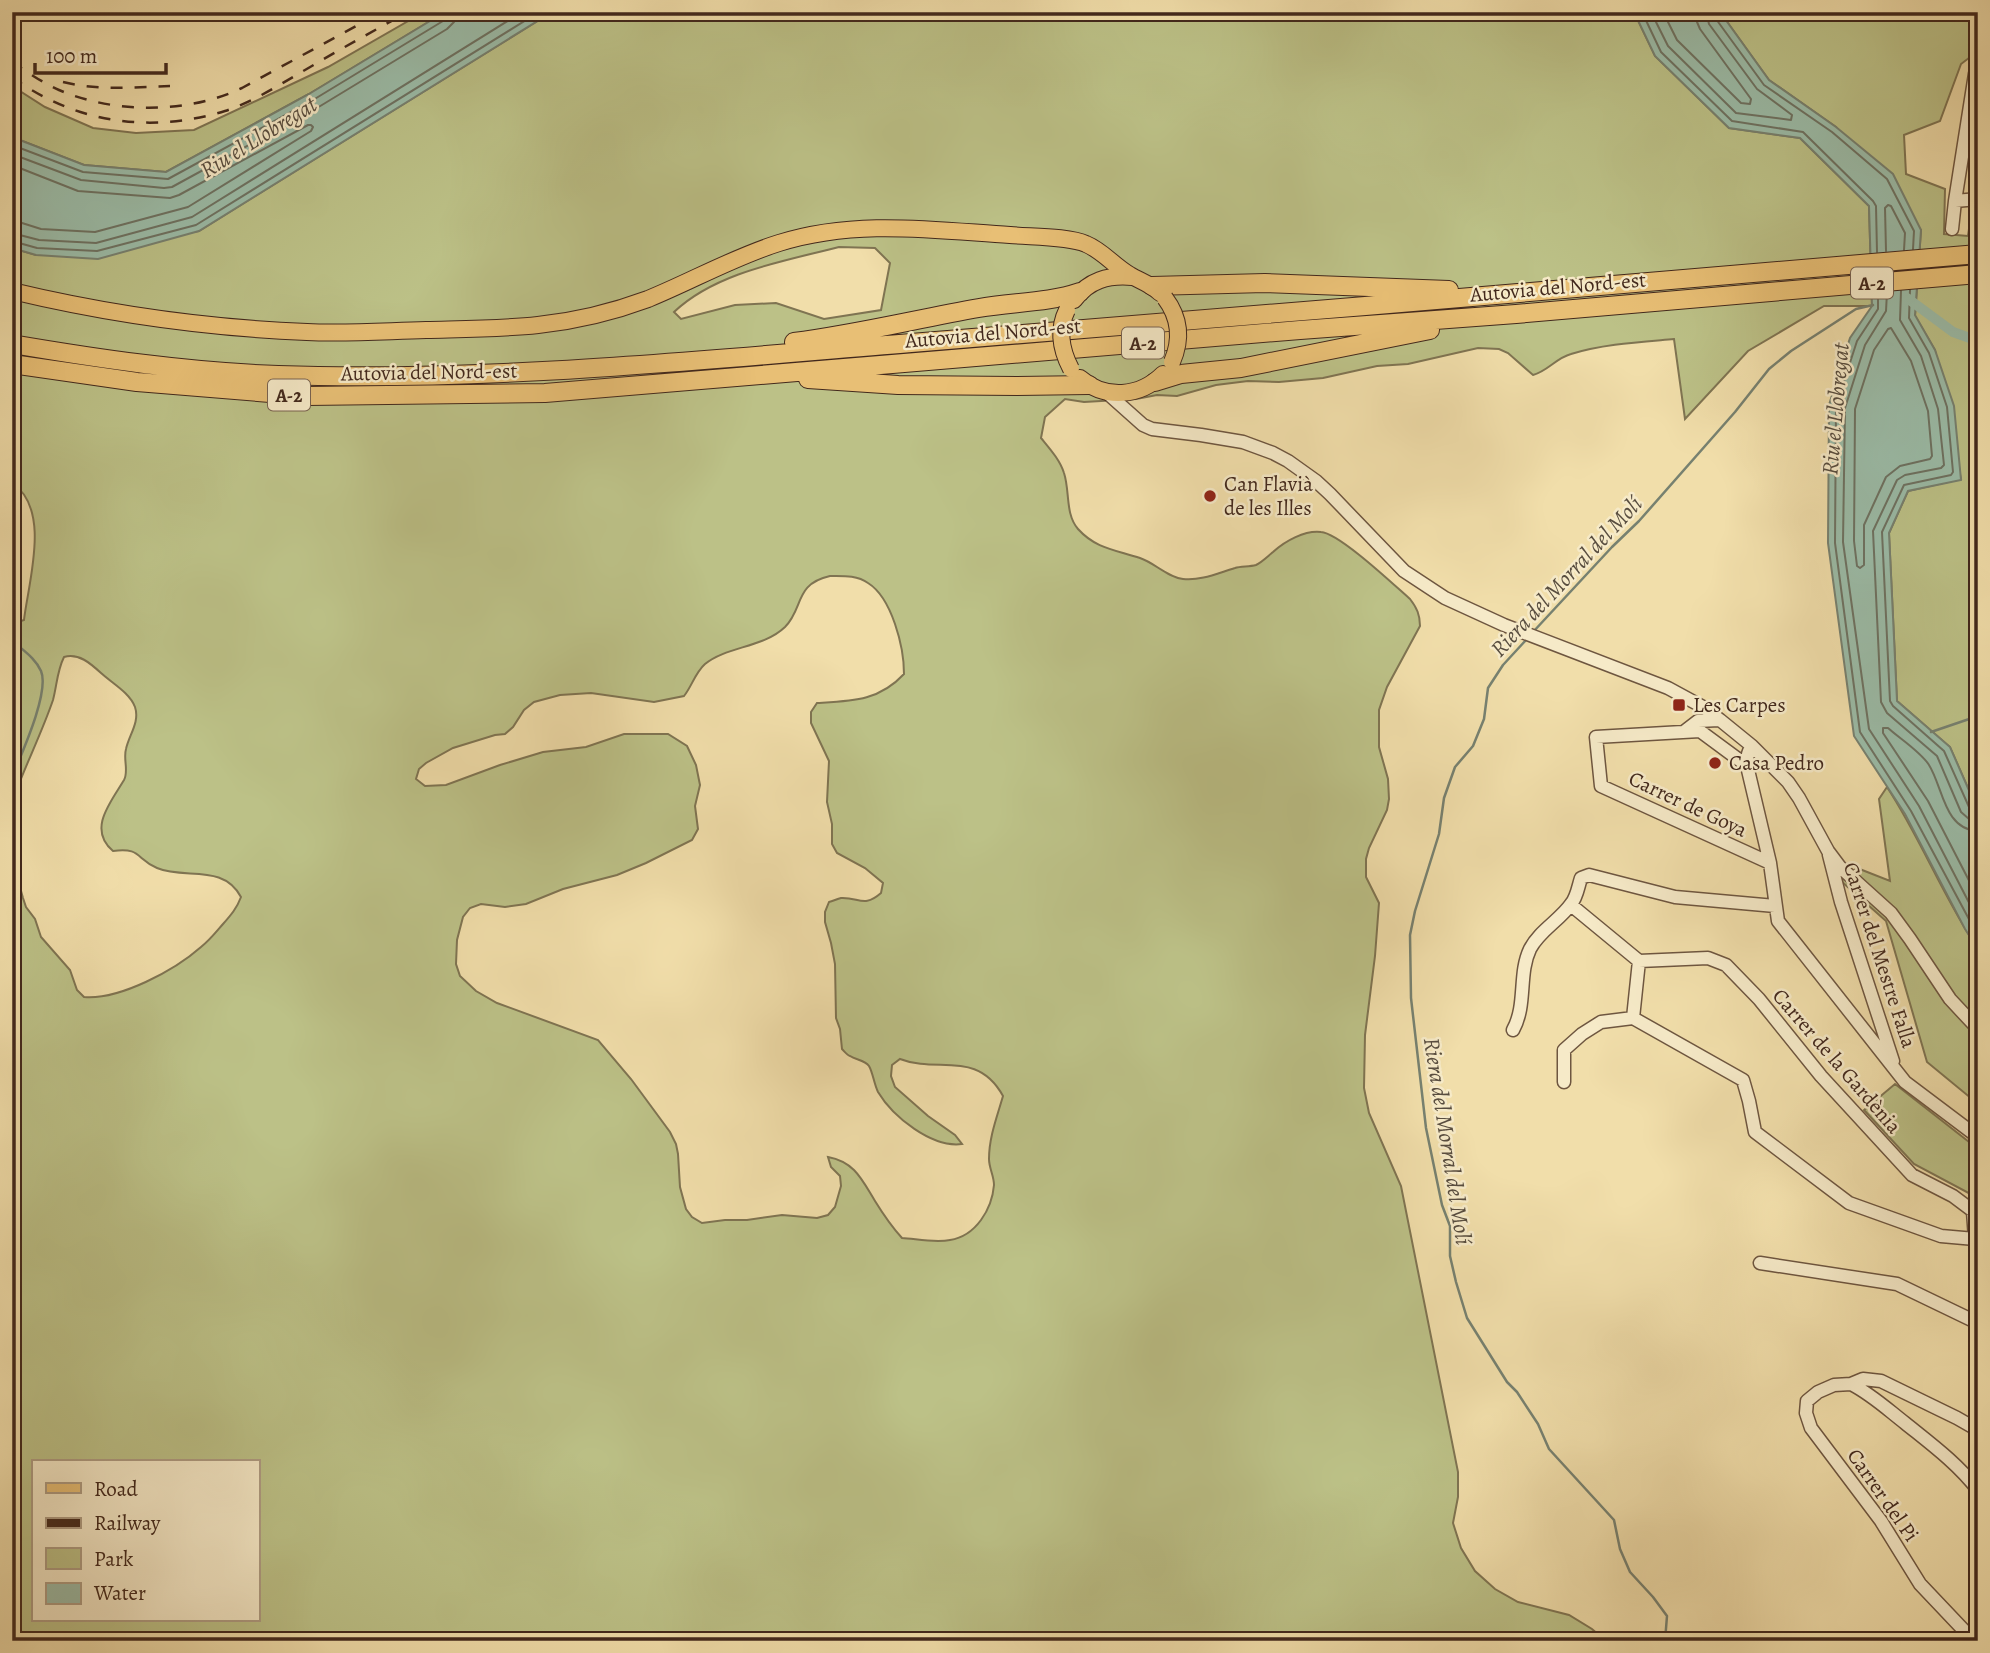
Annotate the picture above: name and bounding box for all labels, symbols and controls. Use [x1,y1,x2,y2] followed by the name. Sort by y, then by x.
[35,32,166,76] scale bar
[46,42,97,70] text: 100 m
[194,89,324,186] water label: Riu el Llobregat
[1468,265,1647,309] street label: Autovia del Nord-est
[1851,268,1893,298] road number: A-2
[903,311,1082,355] street label: Autovia del Nord-est
[1122,328,1164,358] road number: A-2
[1814,340,1857,476] water label: Riu el Llobregat
[340,356,518,388] street label: Autovia del Nord-est
[268,380,310,410] road number: A-2
[1224,470,1313,522] place label: Can Flavià de les Illes
[1202,488,1218,504] marker: Can Flavià de les Illes
[1483,488,1650,664] water label: Riera del Morral del Molí
[1693,691,1786,719] place label: Les Carpes
[1671,697,1687,713] marker: Les Carpes
[1729,749,1824,777] place label: Casa Pedro
[1707,755,1723,771] marker: Casa Pedro
[1624,764,1752,844] street label: Carrer de Goya
[1837,859,1923,1052] street label: Carrer del Mestre Falla
[1766,983,1908,1140] street label: Carrer de la Gardènia
[1416,1035,1479,1248] water label: Riera del Morral del Molí
[1841,1443,1925,1547] street label: Carrer del Pi
[32,1460,259,1622] legend
[94,1475,138,1503] text: Road
[94,1509,161,1537] text: Railway
[94,1545,134,1573] text: Park
[93,1579,146,1607] text: Water

